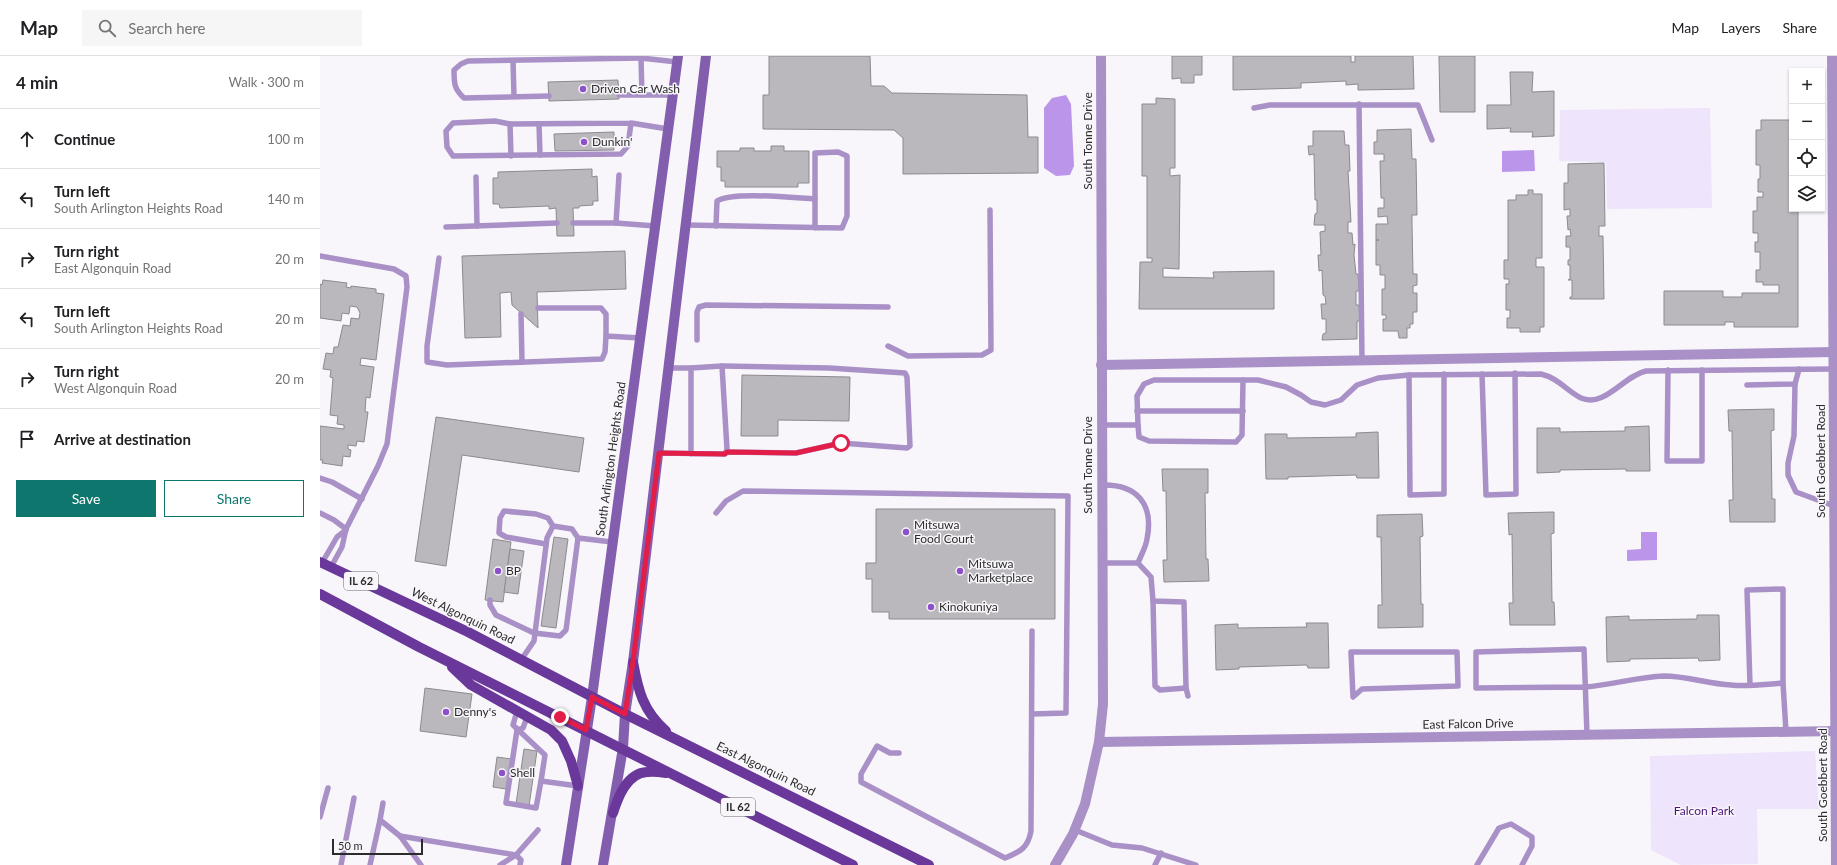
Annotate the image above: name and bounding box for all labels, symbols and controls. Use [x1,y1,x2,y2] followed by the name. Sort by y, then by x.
[82,10,362,46] search box
[20,16,58,39] text: Map
[96,17,118,39] icon: search
[128,19,206,37] text: Search here
[1671,19,1699,36] text: Map
[1721,19,1761,36] text: Layers
[1783,19,1817,36] text: Share
[1789,68,1825,212] map controls
[1789,68,1825,104] button: +
[16,72,58,93] text: 4 min
[228,74,304,90] text: Walk · 300 m
[591,81,680,96] place label: Driven Car Wash
[578,84,588,94] marker: Driven Car Wash
[1080,92,1095,190] street label: South Tonne Drive
[1789,104,1825,140] button: −
[16,128,38,150] icon: ahead
[54,130,115,148] text: Continue
[267,131,304,147] text: 100 m
[592,134,632,149] place label: Dunkin'
[579,137,589,147] marker: Dunkin'
[1789,140,1825,176] button: locate
[1789,176,1825,212] button: layers
[54,182,110,200] text: Turn left
[16,188,38,210] icon: left
[267,191,304,207] text: 140 m
[54,200,223,216] text: South Arlington Heights Road
[54,242,119,260] text: Turn right
[16,248,38,270] icon: right
[275,251,304,267] text: 20 m
[54,260,171,276] text: East Algonquin Road
[54,302,110,320] text: Turn left
[16,308,38,330] icon: left
[275,311,304,327] text: 20 m
[54,320,223,336] text: South Arlington Heights Road
[54,362,119,380] text: Turn right
[16,368,38,390] icon: right
[275,371,304,387] text: 20 m
[54,380,177,396] text: West Algonquin Road
[592,381,629,537] street label: South Arlington Heights Road
[1813,404,1828,518] street label: South Goebbert Road
[1080,416,1095,514] street label: South Tonne Drive
[16,428,38,450] icon: arrive
[54,430,191,448] text: Arrive at destination
[832,434,850,452] route start
[16,480,156,517] button: Save
[164,480,304,517] button: Share
[914,517,974,546] place label: Mitsuwa Food Court
[901,527,911,537] marker: Mitsuwa Food Court
[968,556,1033,585] place label: Mitsuwa Marketplace
[506,563,521,578] place label: BP
[493,566,503,576] marker: BP
[955,566,965,576] marker: Mitsuwa Marketplace
[344,572,378,590] road number: IL 62
[409,584,518,647] street label: West Algonquin Road
[939,599,998,614] place label: Kinokuniya
[926,602,936,612] marker: Kinokuniya
[454,704,496,719] place label: Denny's
[441,707,451,717] marker: Denny's
[551,708,569,726] route end
[1422,715,1514,732] street label: East Falcon Drive
[1815,728,1830,842] street label: South Goebbert Road
[714,738,818,799] street label: East Algonquin Road
[510,765,535,780] place label: Shell
[497,768,507,778] marker: Shell
[721,798,755,816] road number: IL 62
[1674,803,1735,818] park label: Falcon Park
[332,837,423,856] scale bar
[338,839,363,852] text: 50 m

